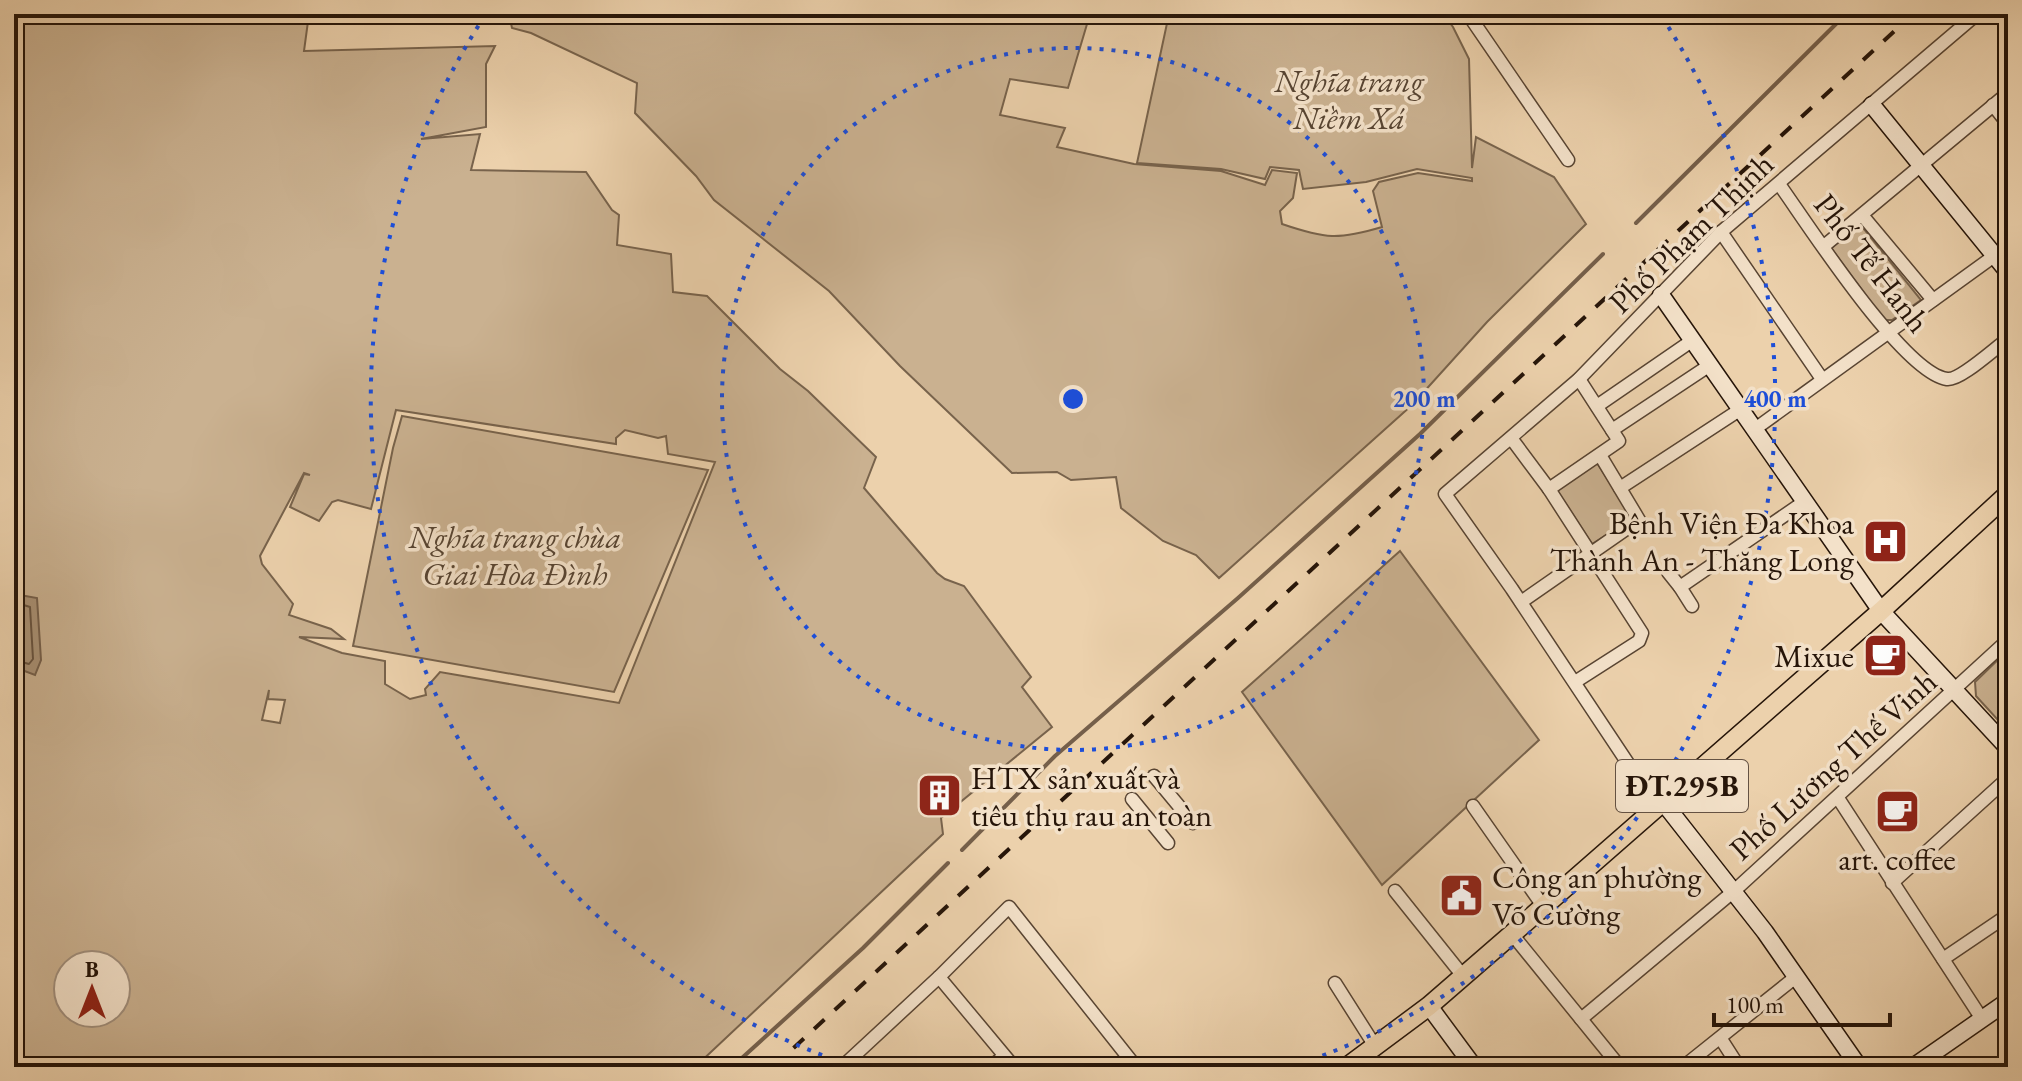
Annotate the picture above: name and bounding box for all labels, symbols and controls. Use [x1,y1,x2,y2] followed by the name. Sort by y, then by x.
[1273,60,1426,139] park label: Nghĩa trang Niềm Xá
[1600,144,1782,322] street label: Phố Phạm Thịnh
[1805,185,1939,341] street label: Phố Tế Hanh
[1392,383,1456,414] text: 200 m
[1743,383,1807,414] text: 400 m
[1059,385,1087,413] centre of rings
[1550,502,1855,581] place label: Bệnh Viện Đa Khoa Thành An - Thăng Long
[407,516,622,595] park label: Nghĩa trang chùa Giai Hòa Đình
[1861,517,1909,565] hospital icon: Bệnh Viện Đa Khoa Thành An - Thăng Long
[1861,632,1909,680] cafe icon: Mixue
[1774,635,1854,677] place label: Mixue
[1720,661,1946,869] street label: Phố Lương Thế Vinh
[971,757,1212,836] place label: HTX sản xuất và tiêu thụ rau an toàn
[1616,760,1748,812] road number: ĐT.295B
[916,772,964,820] building icon: HTX sản xuất và tiêu thụ rau an toàn
[1873,788,1921,836] cafe icon: art. coffee
[1838,838,1956,880] place label: art. coffee
[1492,856,1702,935] place label: Công an phường Võ Cường
[1437,871,1485,919] public building icon: Công an phường Võ Cường
[52,949,132,1029] north arrow
[85,955,99,984] text: B
[1714,977,1890,1027] scale bar
[1726,989,1784,1020] text: 100 m

